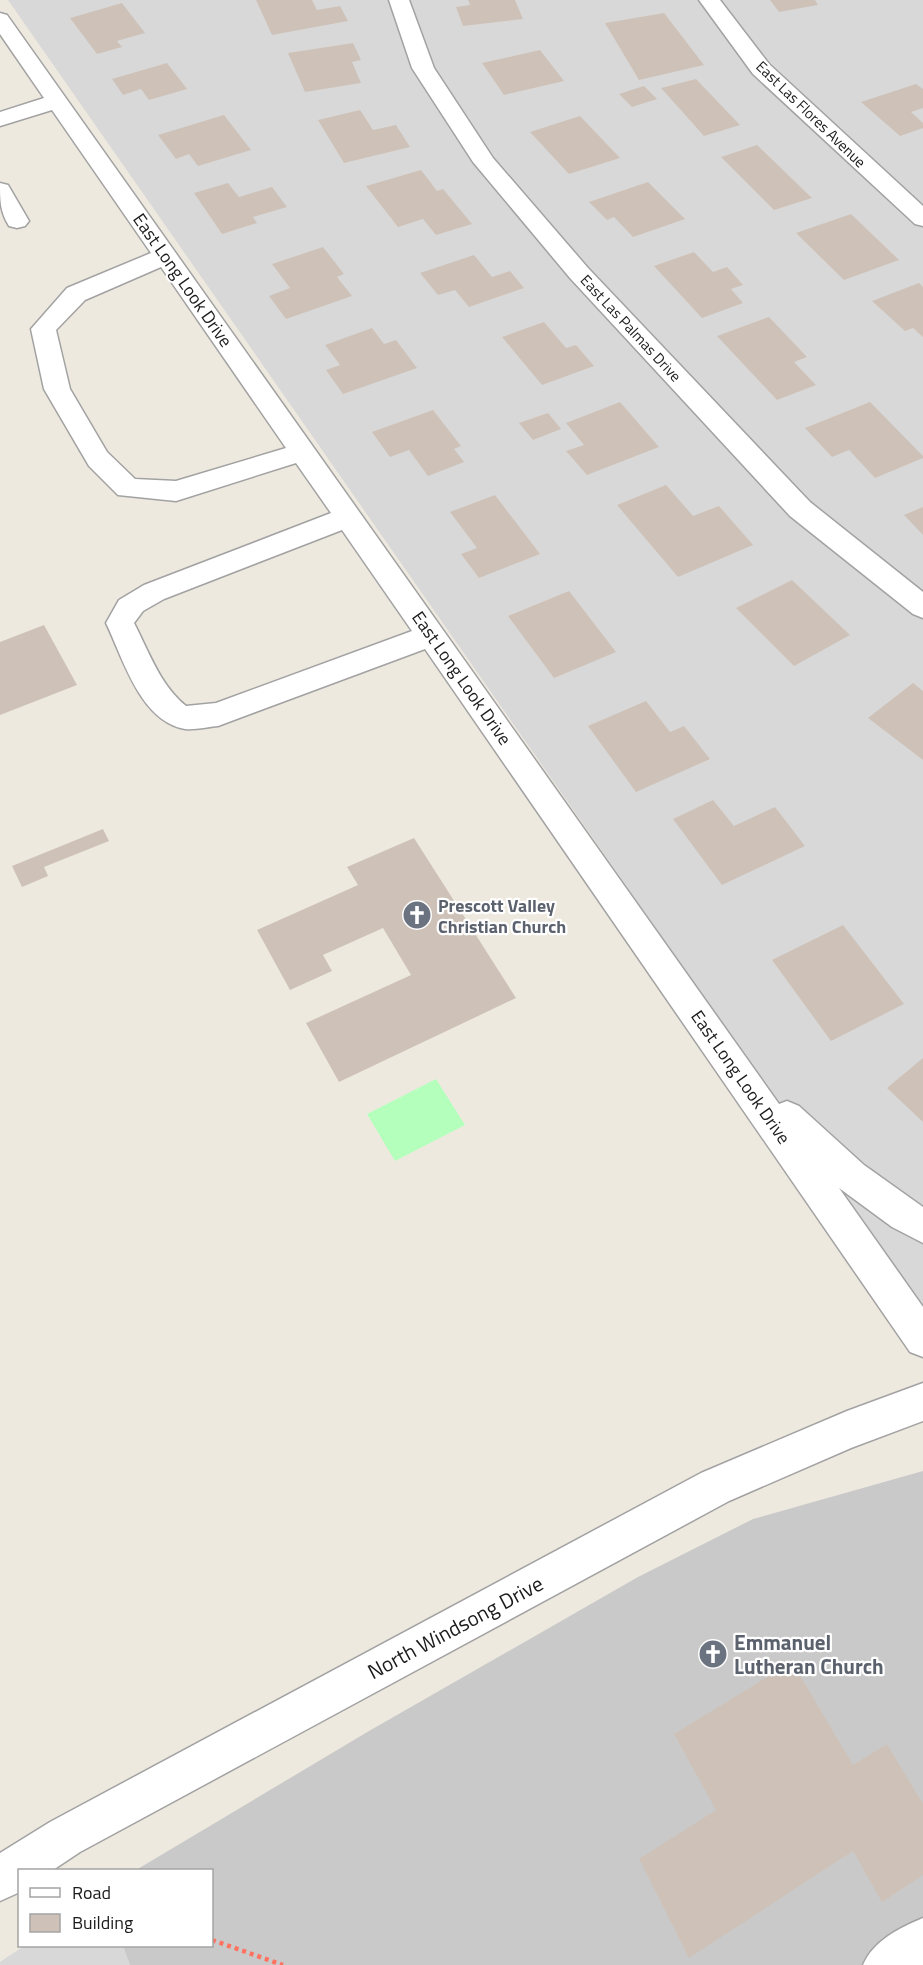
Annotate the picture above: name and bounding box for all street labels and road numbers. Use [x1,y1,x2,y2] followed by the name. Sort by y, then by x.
[751,55,871,173] street label: East Las Flores Avenue
[127,208,239,352] street label: East Long Look Drive
[575,269,687,387] street label: East Las Palmas Drive
[406,606,518,750] street label: East Long Look Drive
[685,1005,797,1149] street label: East Long Look Drive
[361,1567,549,1687] street label: North Windsong Drive

